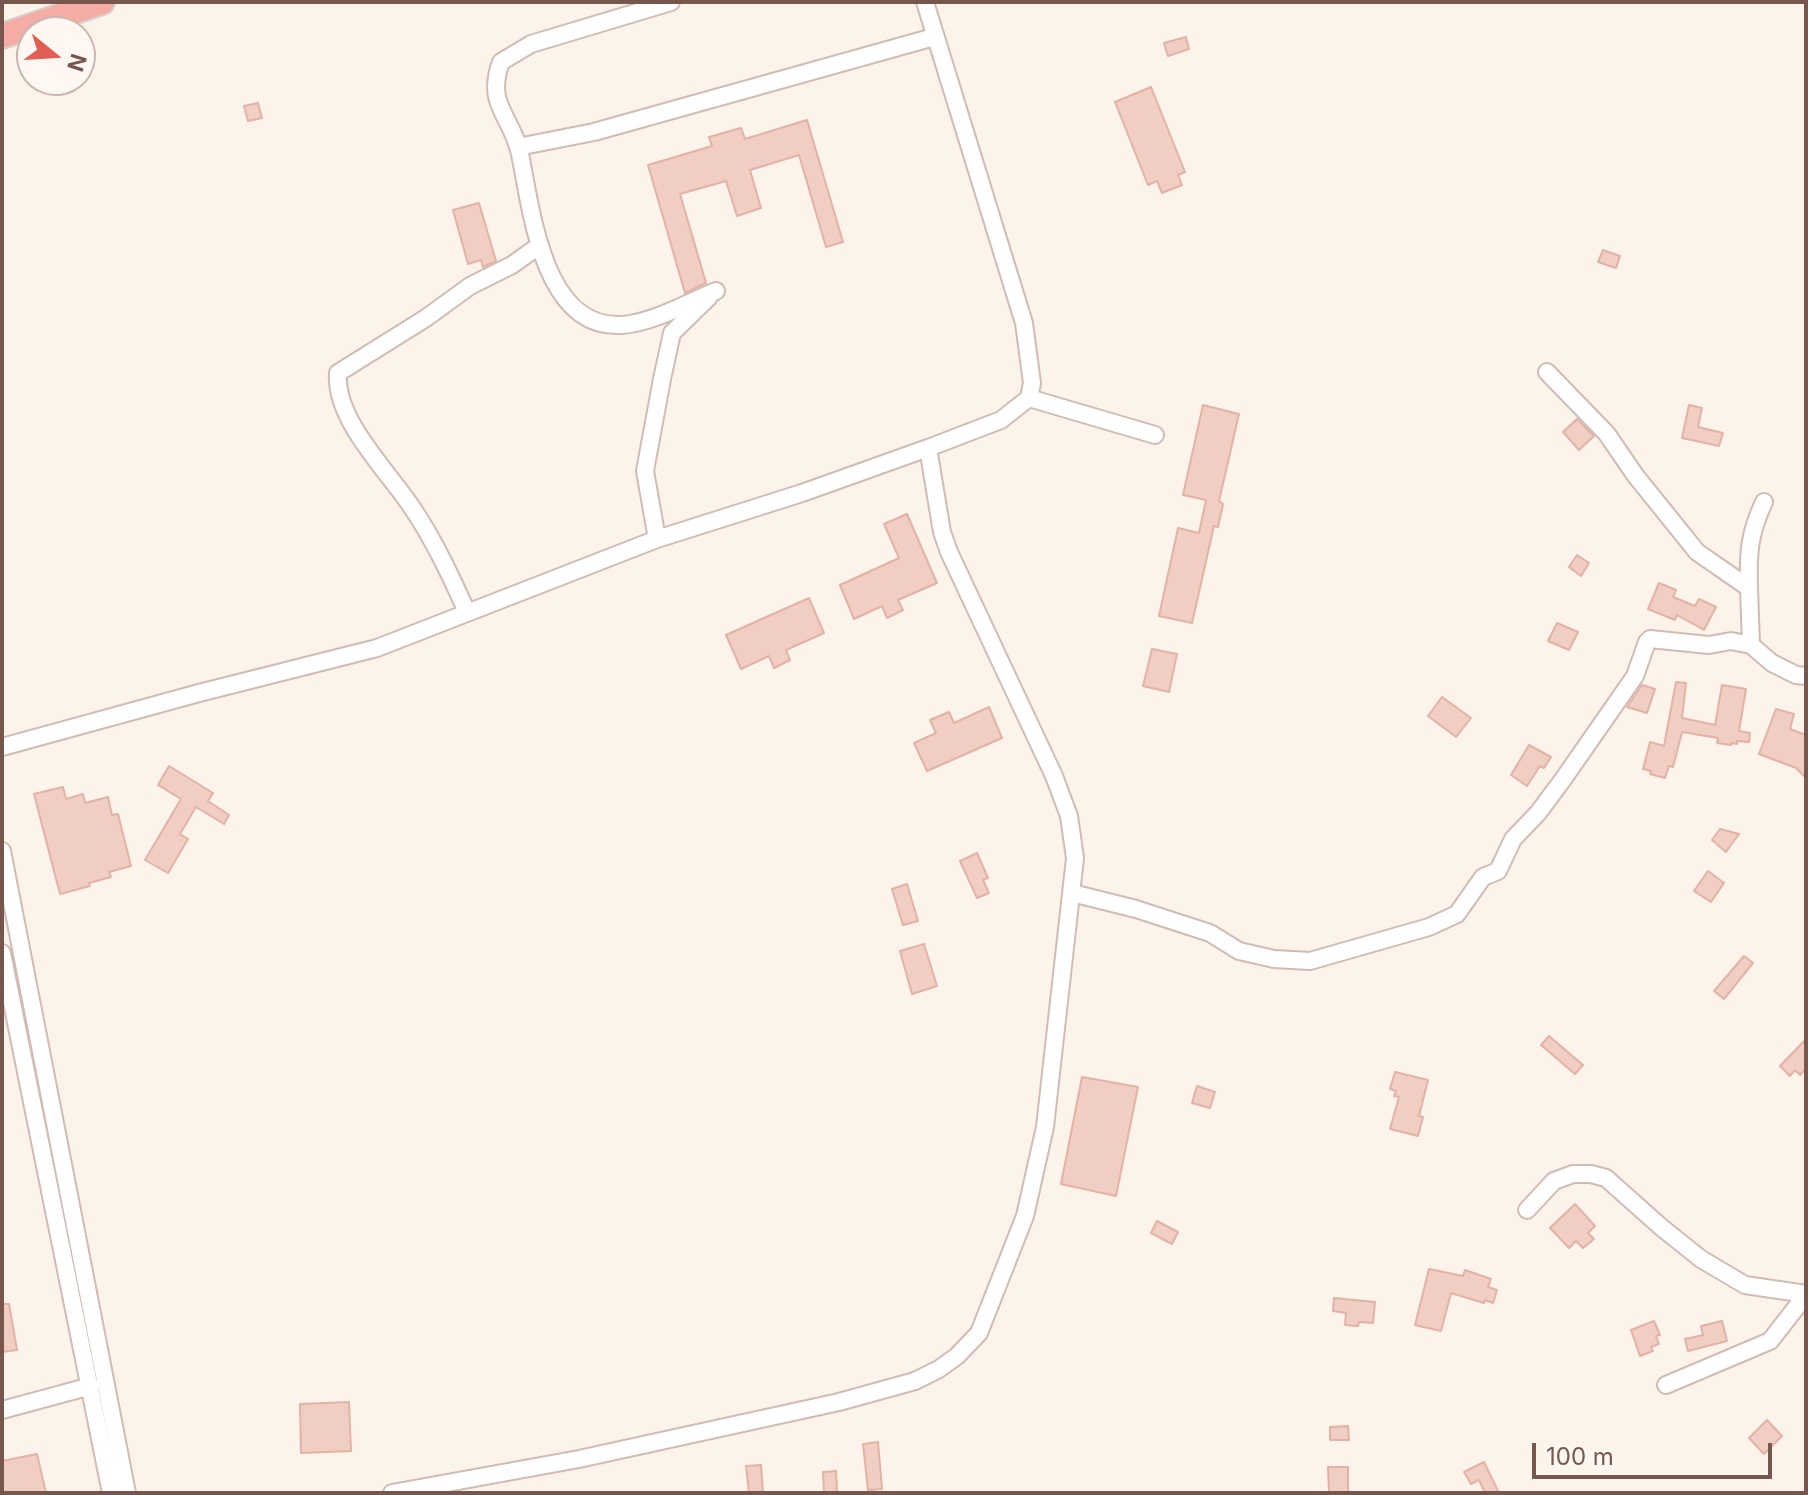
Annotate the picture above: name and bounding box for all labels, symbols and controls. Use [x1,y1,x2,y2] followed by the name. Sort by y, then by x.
[16,16,96,96] north arrow
[62,51,92,75] text: N
[1536,1427,1776,1477] scale bar
[1546,1442,1614,1471] text: 100 m

